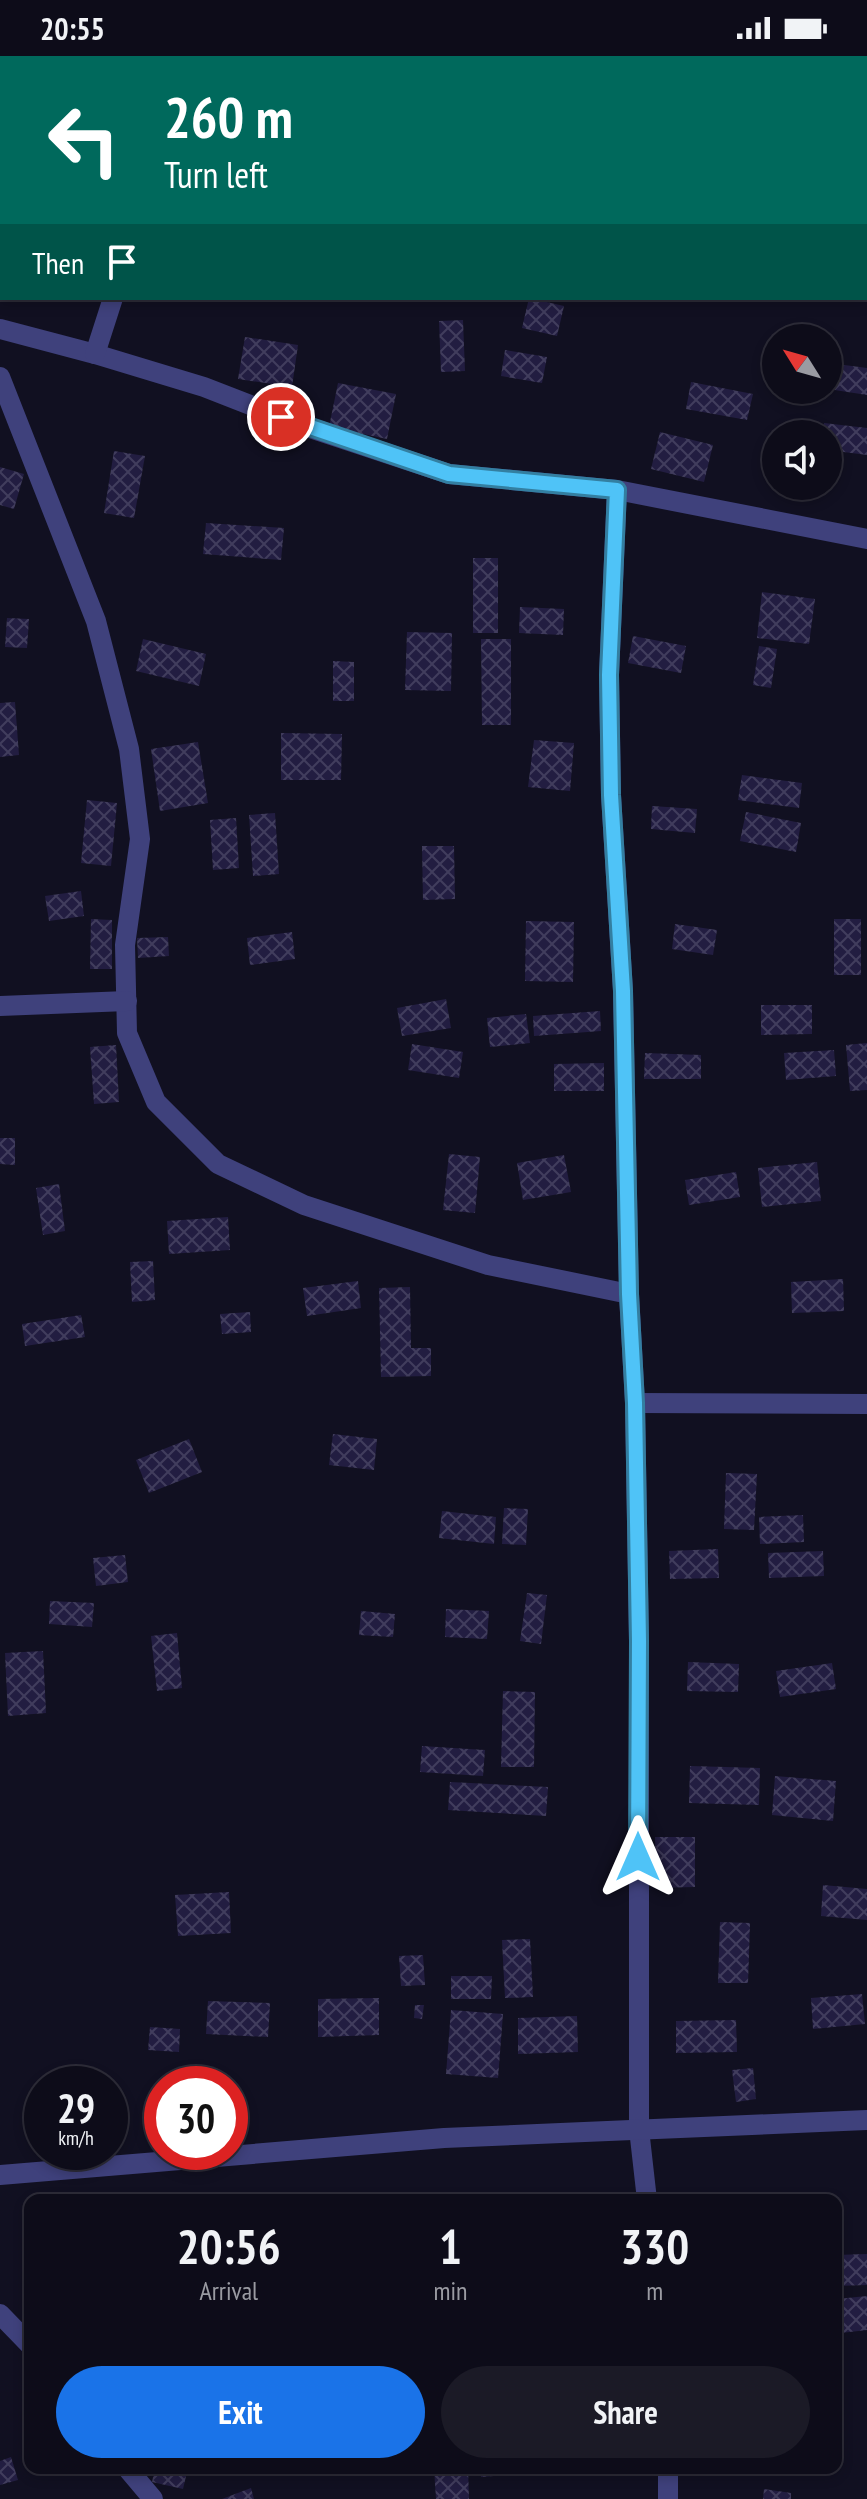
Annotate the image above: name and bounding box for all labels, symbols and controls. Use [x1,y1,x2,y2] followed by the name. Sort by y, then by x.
[40,9,105,48] text: 20:55
[164,81,293,153] text: 260 m
[32,88,136,192] icon: left
[164,151,268,198] text: Turn left
[100,240,144,284] icon: arrive
[32,243,84,282] text: Then
[762,324,842,404] north arrow
[762,324,842,500] map controls
[247,383,315,451] pin
[259,395,303,439] icon: arrive
[762,420,842,500] button: sound
[596,1815,680,1899] position arrow
[144,2066,248,2170] speed limit sign: 30
[57,2082,95,2134] text: 29
[58,2125,94,2151] text: km/h
[177,2215,281,2277] text: 20:56
[439,2215,462,2277] text: 1
[620,2215,689,2277] text: 330
[199,2274,258,2307] text: Arrival
[433,2274,467,2307] text: min
[646,2274,663,2307] text: m
[56,2366,425,2458] button: Exit
[441,2366,810,2458] button: Share

